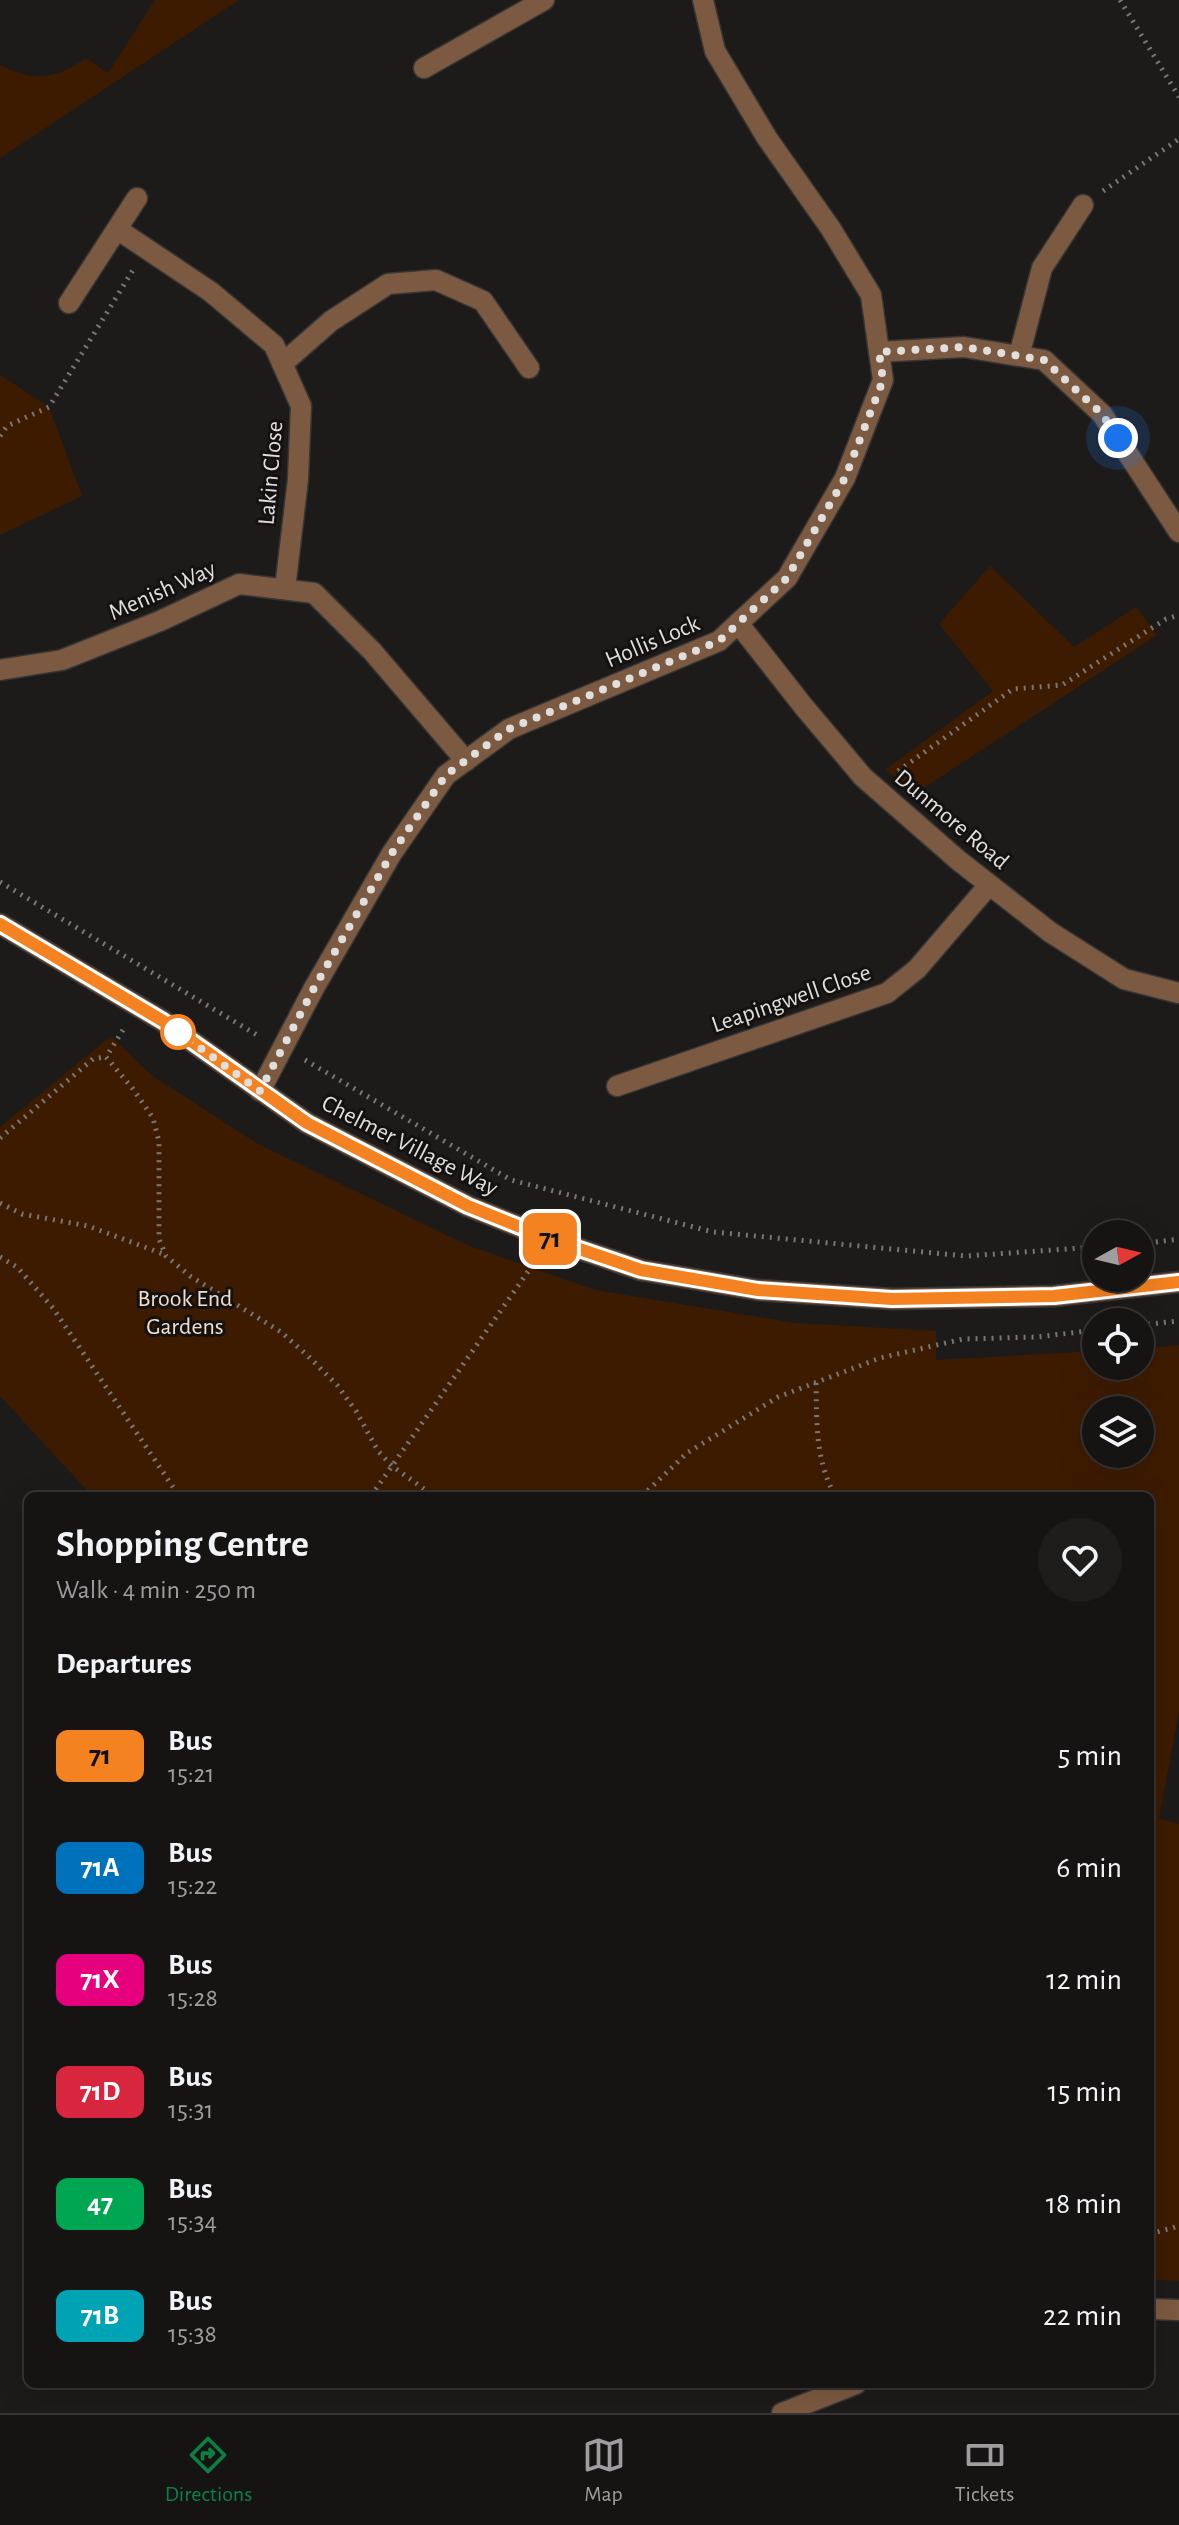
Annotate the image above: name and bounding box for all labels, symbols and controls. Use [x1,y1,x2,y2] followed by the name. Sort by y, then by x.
[1098,418,1138,458] your location
[254,420,287,526] street label: Lakin Close
[105,557,219,625] street label: Menish Way
[602,611,703,672] street label: Hollis Lock
[890,765,1013,874] street label: Dunmore Road
[709,960,874,1037] street label: Leapingwell Close
[161,1015,195,1049] unlabelled marker
[318,1091,501,1201] street label: Chelmer Village Way
[514,1213,586,1265] line badge: 71
[1082,1220,1154,1292] north arrow
[1082,1220,1154,1468] map controls
[539,1225,561,1253] text: 71
[138,1287,233,1339] park label: Brook End Gardens
[1082,1308,1154,1380] button: locate
[1082,1396,1154,1468] button: layers
[1038,1518,1122,1602] button: heart
[56,1526,309,1564] text: Shopping Centre
[56,1577,256,1603] text: Walk · 4 min · 250 m
[56,1649,192,1679] text: Departures
[168,1726,213,1756] text: Bus
[1058,1741,1122,1771] text: 5 min
[89,1742,111,1770] text: 71
[168,1761,215,1787] text: 15:21
[168,1838,213,1868] text: Bus
[1056,1853,1122,1883] text: 6 min
[81,1854,119,1882] text: 71A
[168,1873,217,1899] text: 15:22
[168,1950,213,1980] text: Bus
[1046,1965,1122,1995] text: 12 min
[80,1966,120,1994] text: 71X
[168,1985,218,2011] text: 15:28
[168,2062,213,2092] text: Bus
[1047,2077,1122,2107] text: 15 min
[80,2078,120,2106] text: 71D
[168,2097,213,2123] text: 15:31
[168,2174,213,2204] text: Bus
[1046,2189,1122,2219] text: 18 min
[87,2190,113,2218] text: 47
[168,2209,217,2235] text: 15:34
[168,2286,213,2316] text: Bus
[1043,2301,1122,2331] text: 22 min
[81,2302,119,2330] text: 71B
[168,2321,217,2347] text: 15:38
[165,2433,252,2507] tab: Directions
[582,2433,626,2507] tab: Map
[955,2433,1014,2507] tab: Tickets

